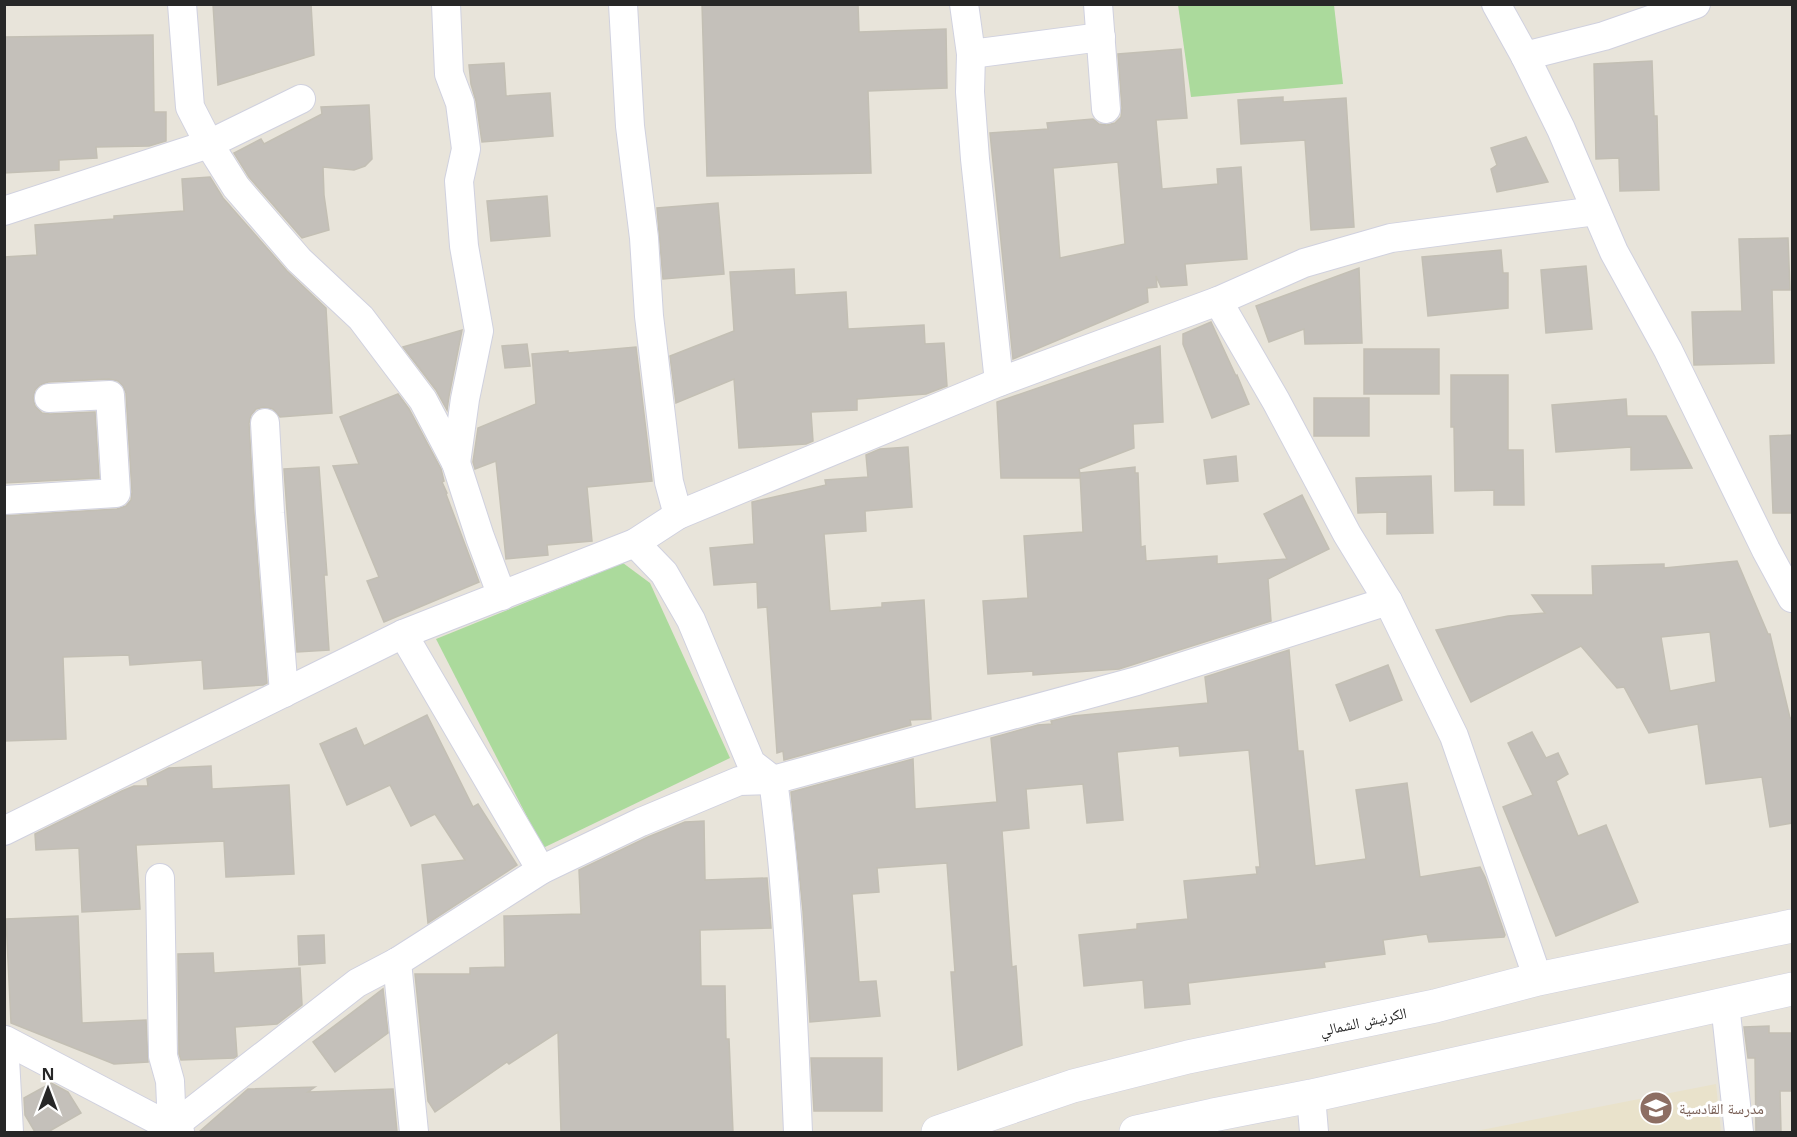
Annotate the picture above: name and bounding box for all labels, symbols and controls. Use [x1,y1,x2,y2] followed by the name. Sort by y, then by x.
[1318,1002,1409,1043] street label: الكرنيش الشمالي
[18,1059,78,1119] north arrow
[41,1063,55,1085] text: N
[1638,1090,1674,1126] school or university icon: مدرسة القادسية
[1679,1098,1764,1118] place label: مدرسة القادسية

